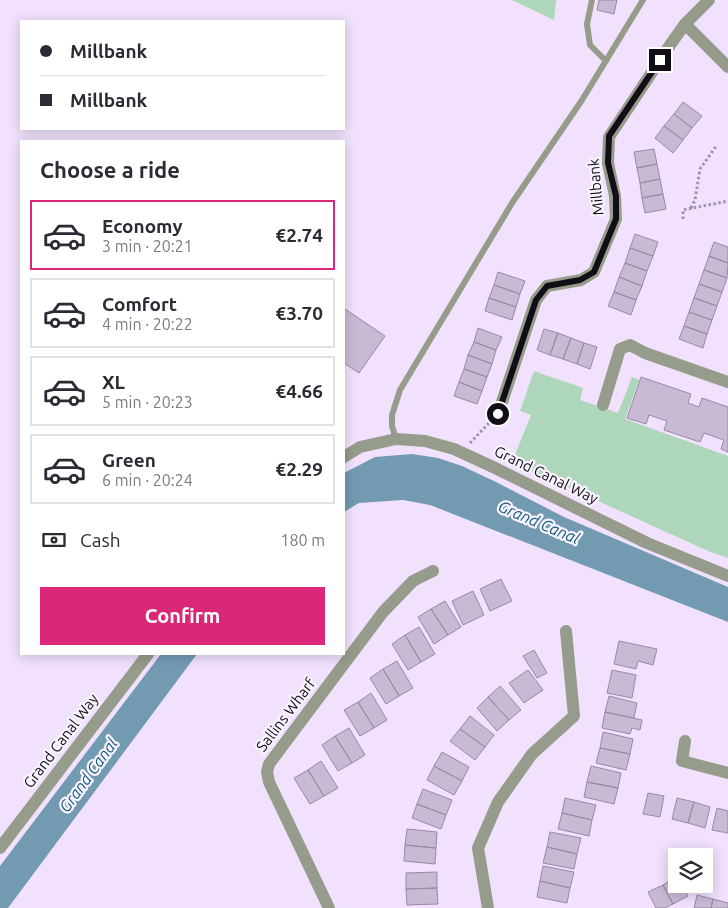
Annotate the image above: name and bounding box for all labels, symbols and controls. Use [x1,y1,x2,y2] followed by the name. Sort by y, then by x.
[70,40,147,62] text: Millbank
[649,49,671,71] route end
[70,89,147,111] text: Millbank
[40,157,180,182] text: Choose a ride
[585,157,606,216] street label: Millbank
[42,213,87,258] icon: car
[102,215,183,237] text: Economy
[275,224,323,246] text: €2.74
[102,237,193,255] text: 3 min · 20:21
[42,291,87,336] icon: car
[102,293,177,315] text: Comfort
[275,302,323,324] text: €3.70
[102,315,193,333] text: 4 min · 20:22
[42,369,87,414] icon: car
[102,371,125,393] text: XL
[275,380,323,402] text: €4.66
[102,393,193,411] text: 5 min · 20:23
[487,403,509,425] route start
[492,442,601,507] street label: Grand Canal Way
[42,447,87,492] icon: car
[102,449,156,471] text: Green
[275,458,323,480] text: €2.29
[102,471,193,489] text: 6 min · 20:24
[495,497,583,547] water label: Grand Canal
[40,526,68,554] icon: cash
[80,529,121,551] text: Cash
[280,531,325,549] text: 180 m
[40,587,325,645] button: Confirm
[253,675,319,755] street label: Sallins Wharf
[20,690,102,792] street label: Grand Canal Way
[55,734,121,816] water label: Grand Canal
[668,848,713,893] map controls
[668,848,713,893] button: layers

